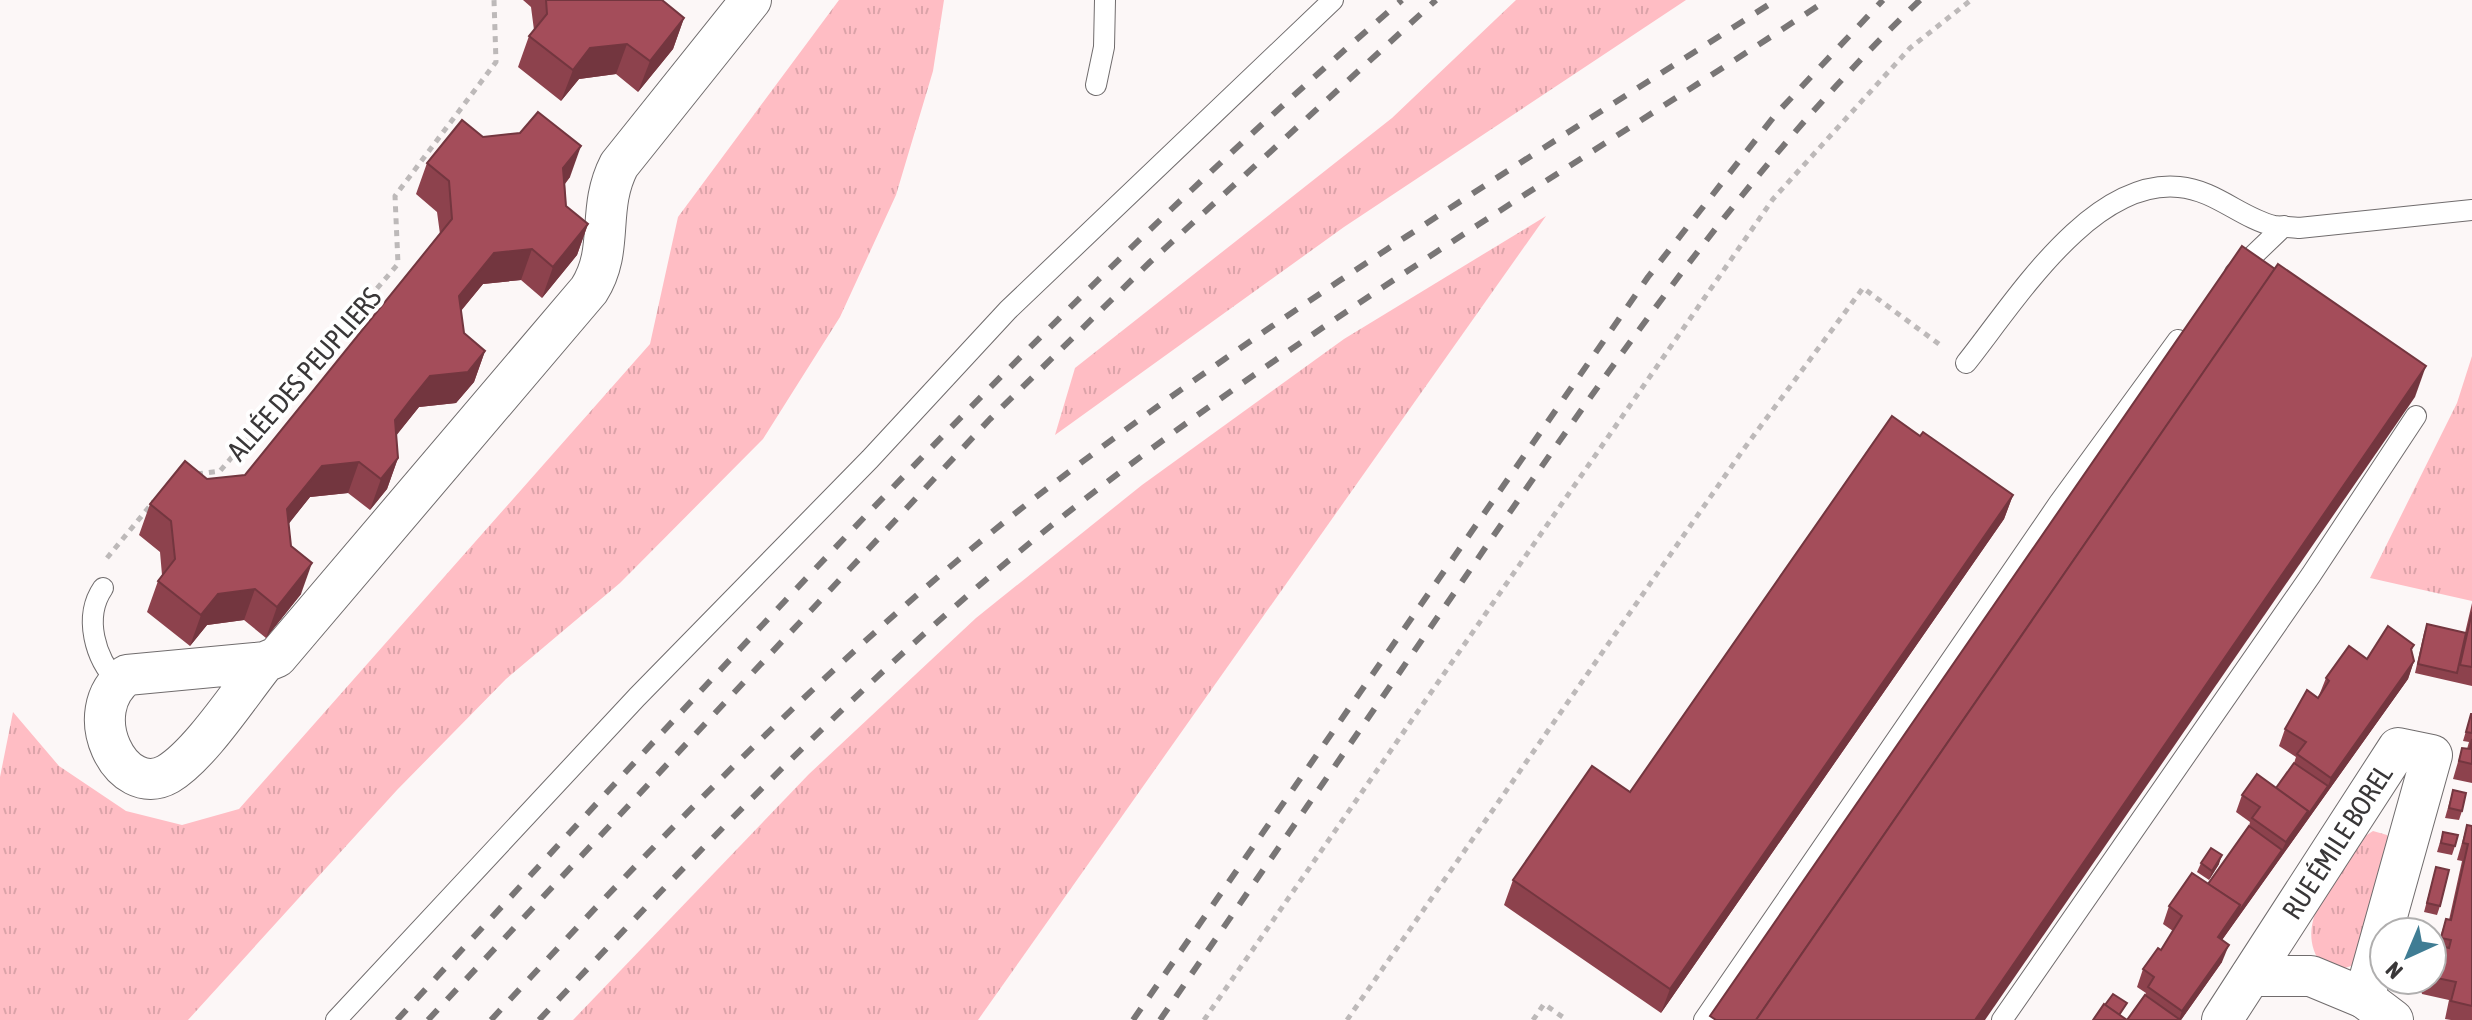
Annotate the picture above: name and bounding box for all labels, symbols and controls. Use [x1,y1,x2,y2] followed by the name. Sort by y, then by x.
[220,281,388,467] street label: ALLÉE DES PEUPLIERS
[2275,759,2399,925] street label: RUE ÉMILE BOREL
[2368,916,2448,996] north arrow
[2380,957,2408,984] text: N

